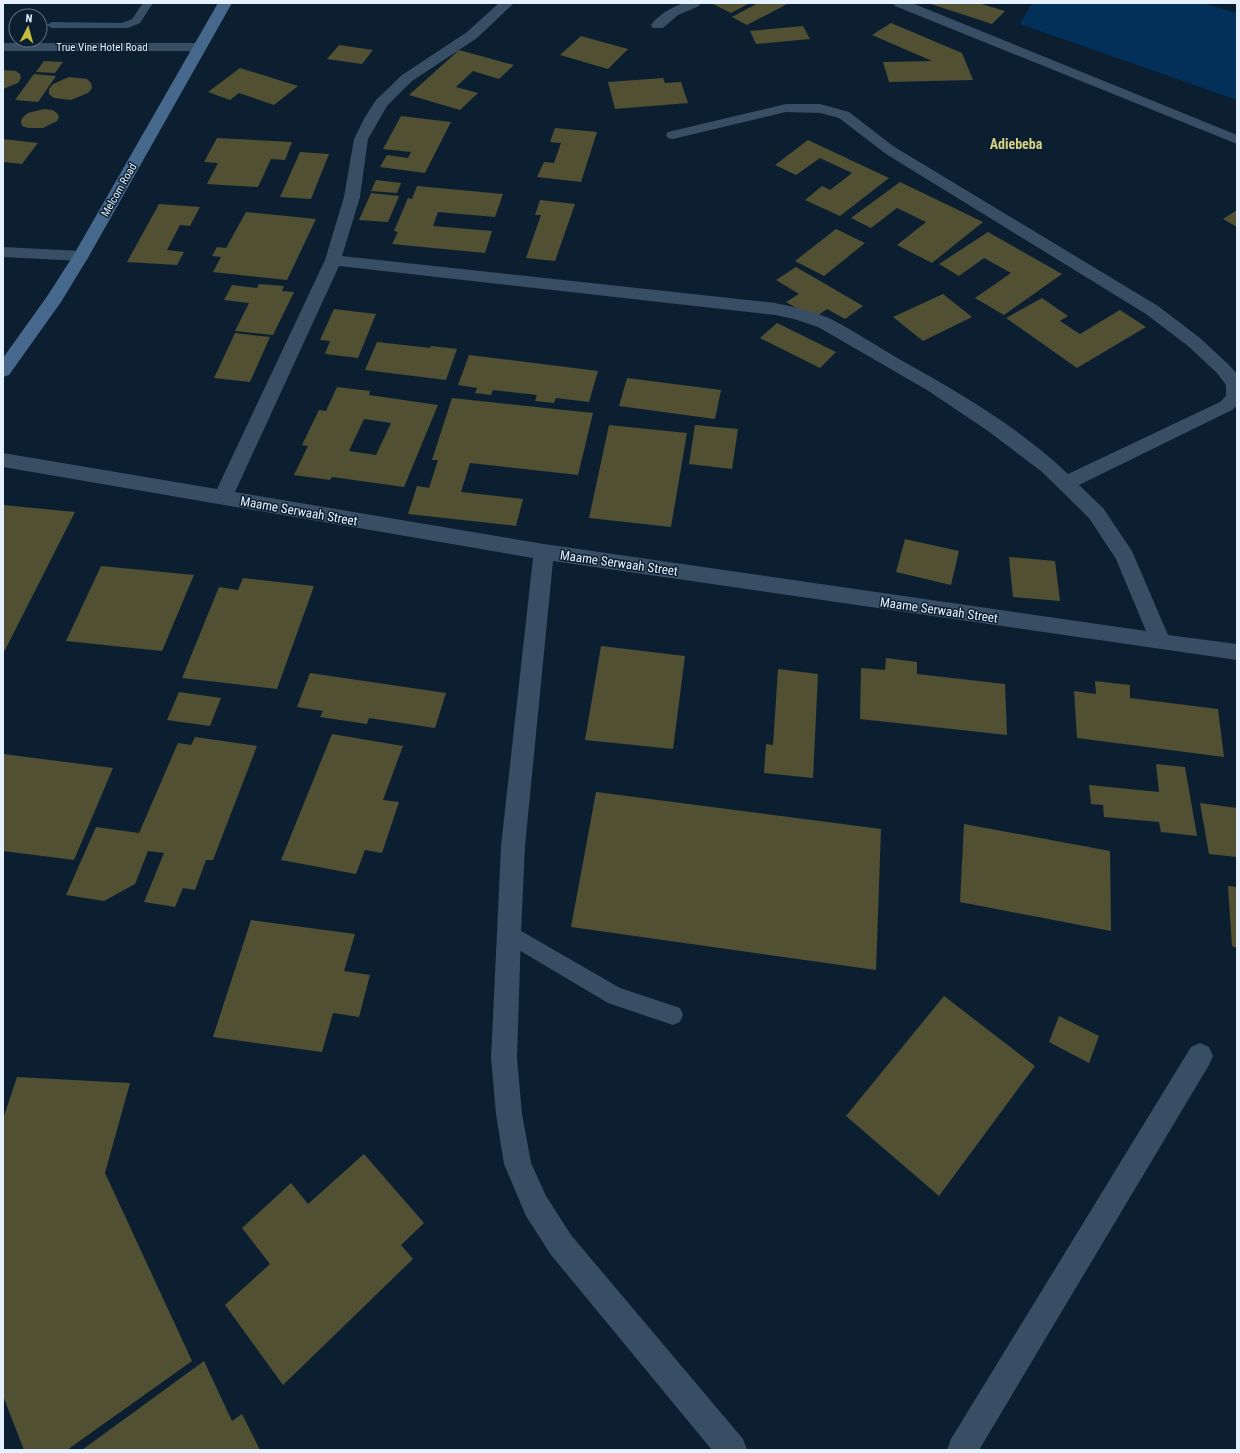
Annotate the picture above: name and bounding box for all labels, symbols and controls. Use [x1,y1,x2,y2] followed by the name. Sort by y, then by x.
[8,8,48,48] north arrow
[25,12,33,25] text: N
[56,41,148,54] street label: True Vine Hotel Road
[990,136,1043,152] district label: Adiebeba
[98,161,140,219] street label: Melcom Road
[239,493,359,529] street label: Maame Serwaah Street
[559,547,679,579] street label: Maame Serwaah Street
[879,594,999,626] street label: Maame Serwaah Street

